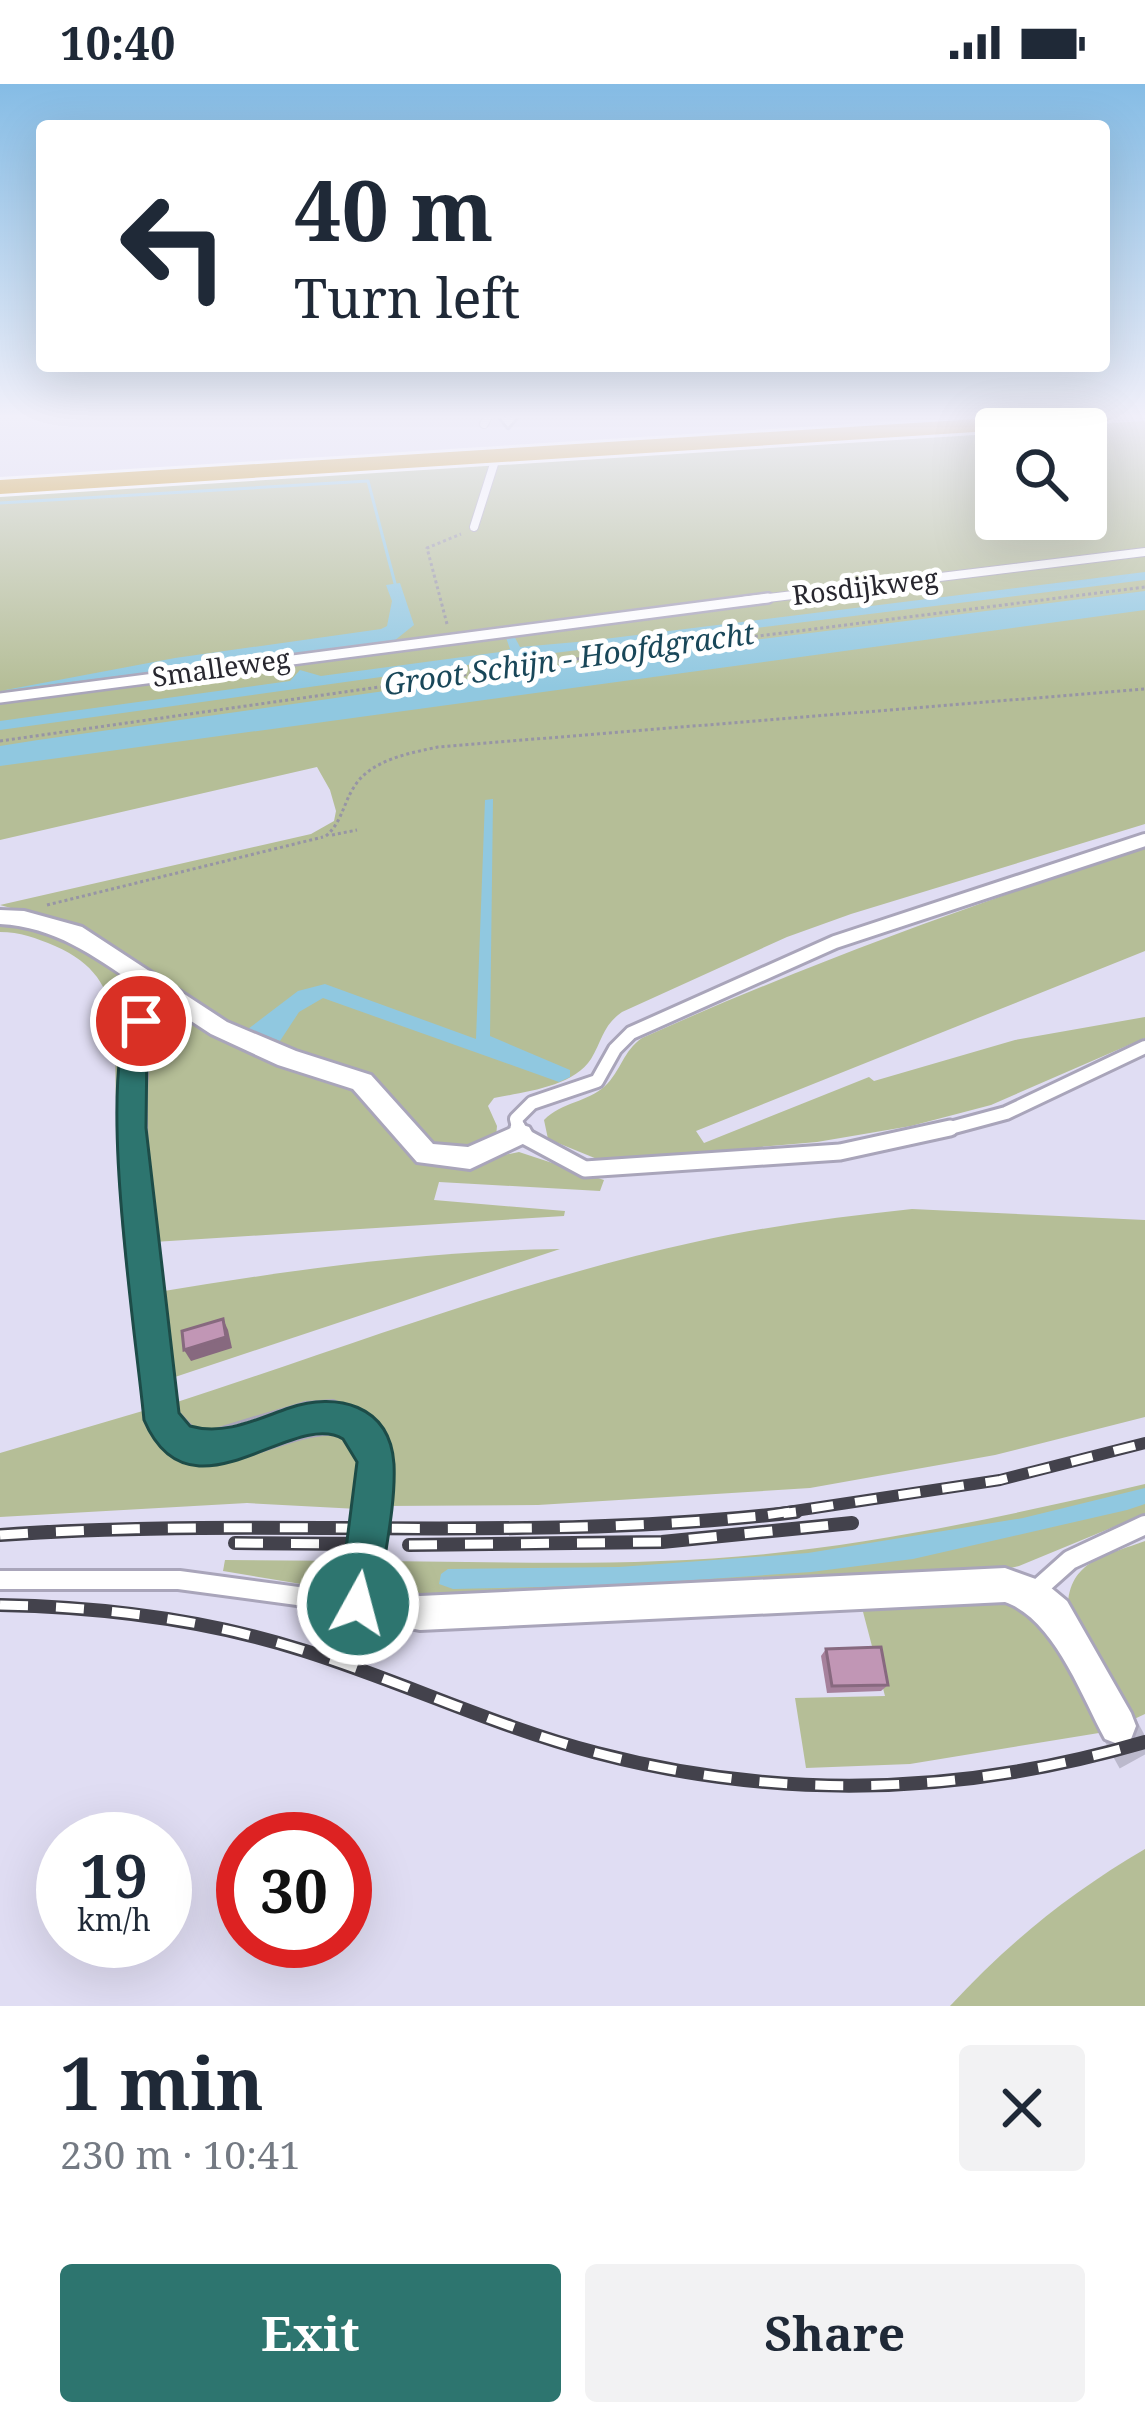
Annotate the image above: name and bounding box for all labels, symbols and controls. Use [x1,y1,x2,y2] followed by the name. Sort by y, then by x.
[60,12,175,73] text: 10:40
[294,151,494,266] text: 40 m
[96,168,252,324] icon: left
[294,260,520,334] text: Turn left
[975,408,1107,540] map controls
[975,408,1107,540] button: search
[790,559,941,613] street label: Rosdijkweg
[381,612,758,704] water label: Groot Schijn - Hoofdgracht
[150,639,293,695] street label: Smalleweg
[90,970,192,1072] pin
[108,988,174,1054] icon: arrive
[295,1541,421,1667] position arrow
[216,1812,372,1968] speed limit sign: 30
[80,1834,148,1916] text: 19
[77,1899,151,1940] text: km/h
[60,2033,264,2131] text: 1 min
[959,2045,1085,2171] button: close
[60,2127,301,2180] text: 230 m · 10:41
[60,2264,561,2402] button: Exit
[585,2264,1085,2402] button: Share

